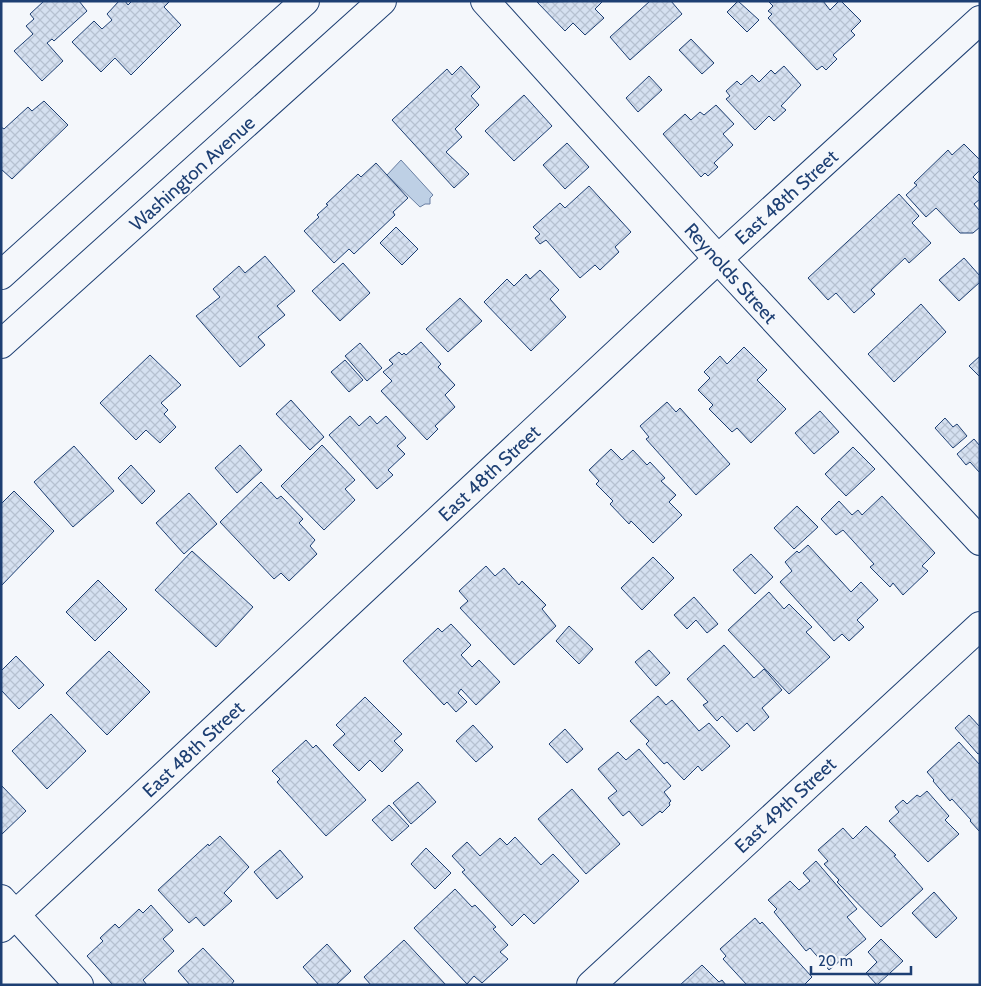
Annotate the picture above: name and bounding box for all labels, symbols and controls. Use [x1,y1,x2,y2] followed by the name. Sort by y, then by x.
[125,111,260,236] street label: Washington Avenue
[730,145,843,250] street label: East 48th Street
[679,218,782,329] street label: Reynolds Street
[434,420,545,526] street label: East 48th Street
[138,696,249,802] street label: East 48th Street
[730,752,841,858] street label: East 49th Street
[811,944,911,976] scale bar
[818,952,853,970] text: 20 m

